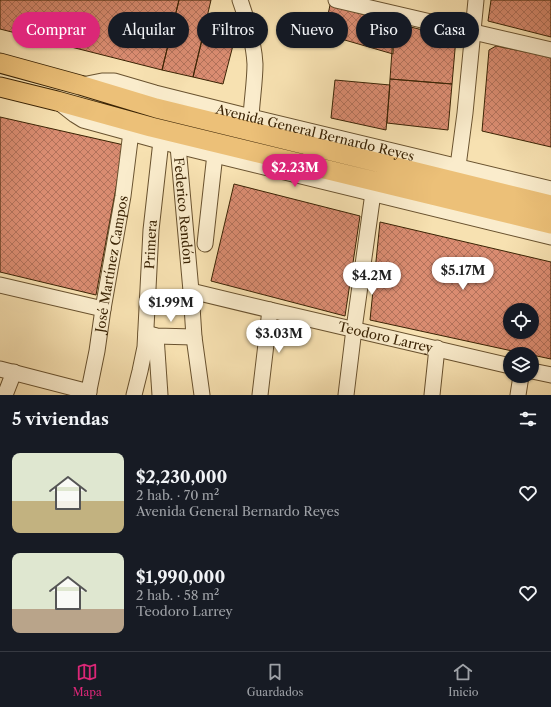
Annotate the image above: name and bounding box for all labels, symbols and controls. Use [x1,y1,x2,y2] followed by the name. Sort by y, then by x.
[12,12,100,48] chip: Comprar
[108,12,189,48] chip: Alquilar
[197,12,268,48] chip: Filtros
[276,12,348,48] chip: Nuevo
[356,12,412,48] chip: Piso
[420,12,479,48] chip: Casa
[213,100,416,164] street label: Avenida General Bernardo Reyes
[262,154,328,188] pin: $2.23M
[171,157,197,265] street label: Federico Rendón
[271,159,319,175] text: $2.23M
[91,194,131,336] street label: José Martínez Campos
[141,219,160,270] street label: Primera
[430,257,496,291] pin: $5.17M
[344,262,400,296] pin: $4.2M
[441,262,485,278] text: $5.17M
[352,267,392,283] text: $4.2M
[138,289,204,323] pin: $1.99M
[148,294,194,310] text: $1.99M
[503,303,539,383] map controls
[503,303,539,339] button: locate
[337,318,435,356] street label: Teodoro Larrey
[246,320,312,354] pin: $3.03M
[255,325,303,341] text: $3.03M
[503,347,539,383] button: layers
[517,408,539,430] icon: filters
[12,409,109,429] text: 5 viviendas
[136,467,227,487] text: $2,230,000
[44,469,92,517] icon: home
[517,482,539,504] icon: heart
[136,487,219,503] text: 2 hab. · 70 m²
[136,503,340,519] text: Avenida General Bernardo Reyes
[136,567,225,587] text: $1,990,000
[44,569,92,617] icon: home
[517,582,539,604] icon: heart
[136,587,219,603] text: 2 hab. · 58 m²
[136,603,233,619] text: Teodoro Larrey
[72,661,102,699] tab: Mapa
[247,661,303,699] tab: Guardados
[448,661,479,699] tab: Inicio

